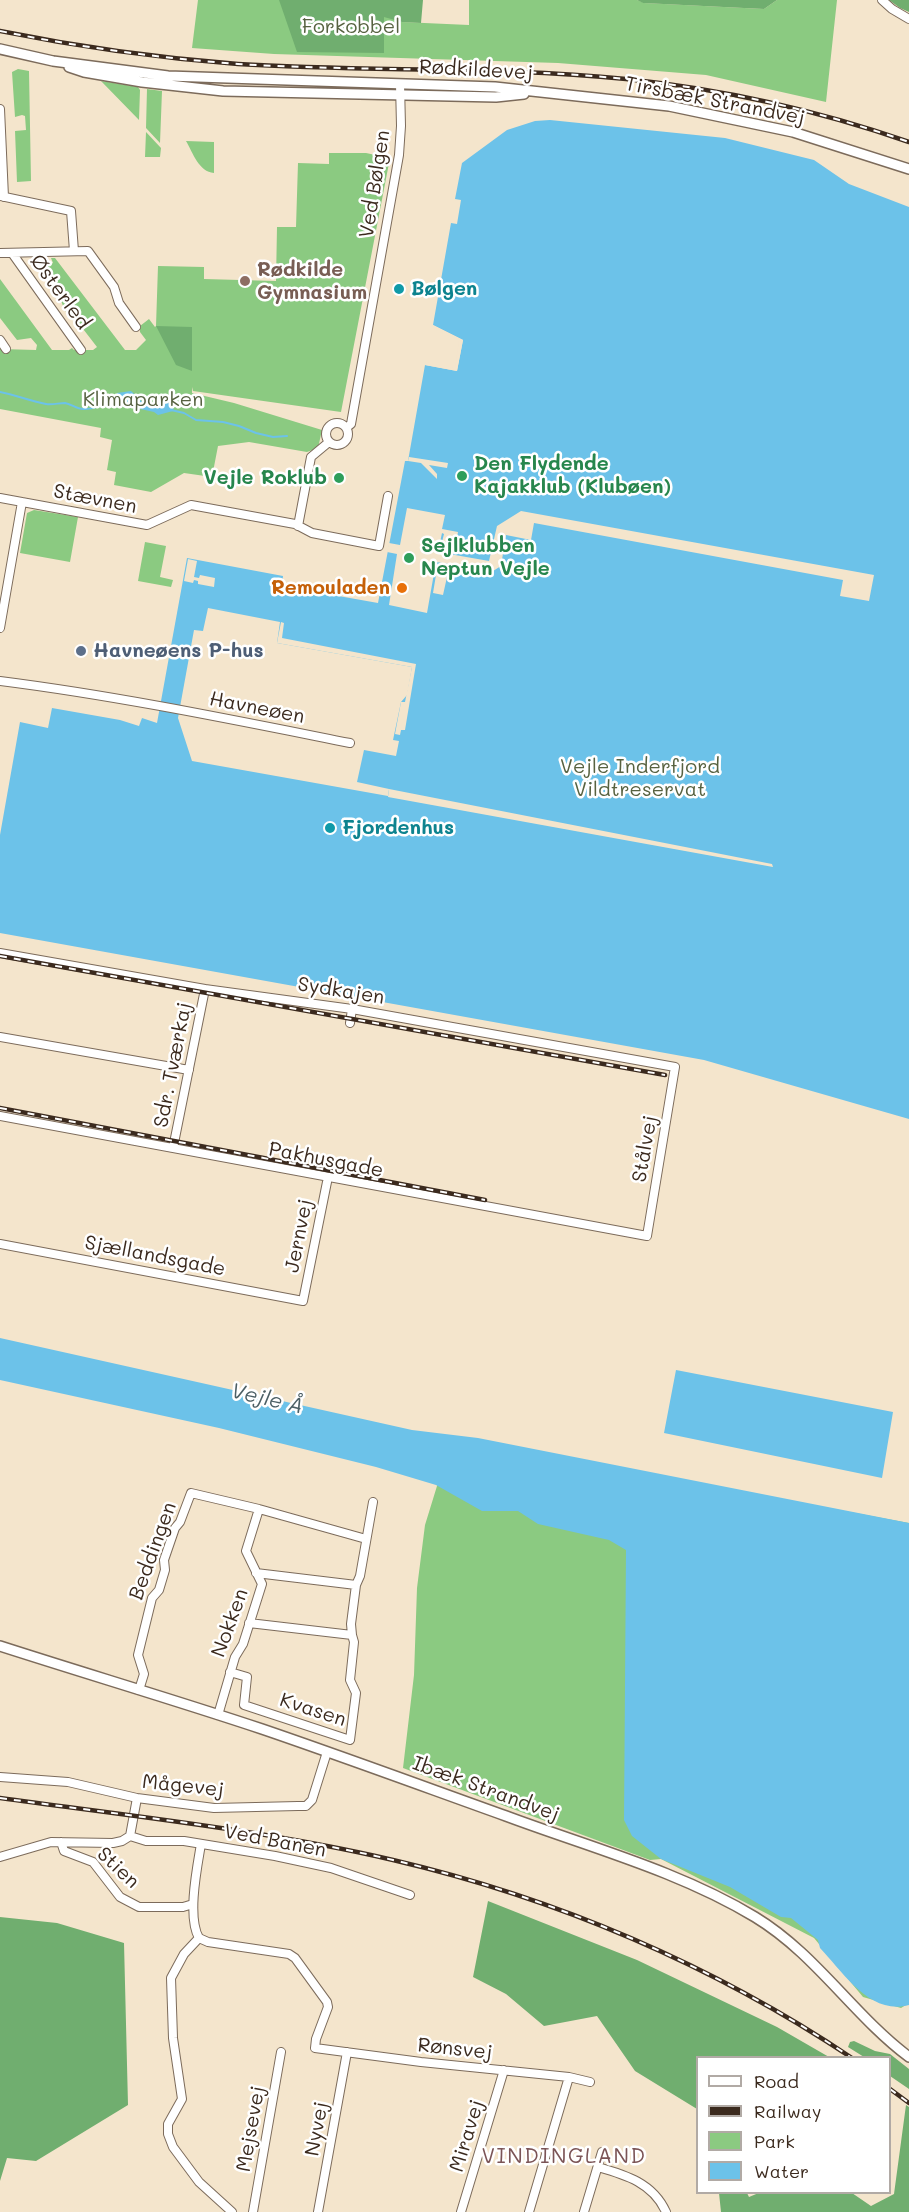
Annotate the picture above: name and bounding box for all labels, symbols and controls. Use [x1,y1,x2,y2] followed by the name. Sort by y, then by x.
[302,15,400,39] park label: Forkobbel
[418,55,534,85] street label: Rødkildevej
[623,72,807,130] street label: Tirsbæk Strandvej
[355,128,395,240] street label: Ved Bølgen
[25,250,95,334] street label: Østerled
[257,258,367,305] place label: Rødkilde Gymnasium
[238,274,252,288] marker: Rødkilde Gymnasium
[411,277,477,301] place label: Bølgen
[392,282,406,296] marker: Bølgen
[83,388,203,412] park label: Klimaparken
[474,452,671,499] place label: Den Flydende Kajakklub (Klubøen)
[203,466,327,490] place label: Vejle Roklub
[455,469,469,483] marker: Den Flydende Kajakklub (Klubøen)
[332,471,346,485] marker: Vejle Roklub
[51,479,139,519] street label: Stævnen
[421,534,550,581] place label: Sejlklubben Neptun Vejle
[402,551,416,565] marker: Sejlklubben Neptun Vejle
[271,576,390,600] place label: Remouladen
[395,581,409,595] marker: Remouladen
[93,639,264,663] place label: Havneøens P-hus
[74,644,88,658] marker: Havneøens P-hus
[207,687,307,729] street label: Havneøen
[560,755,720,802] park label: Vejle Inderfjord Vildtreservat
[342,816,454,840] place label: Fjordenhus
[323,821,337,835] marker: Fjordenhus
[296,972,386,1010] street label: Sydkajen
[149,1000,197,1130] street label: Sdr. Tværkaj
[627,1114,663,1184] street label: Stålvej
[267,1137,385,1183] street label: Pakhusgade
[280,1197,318,1275] street label: Jernvej
[83,1231,227,1281] street label: Sjællandsgade
[228,1378,306,1420] water label: Vejle Å
[124,1499,182,1603] street label: Beddingen
[207,1585,253,1661] street label: Nokken
[277,1688,349,1732] street label: Kvasen
[409,1751,563,1827] street label: Ibæk Strandvej
[141,1770,225,1802] street label: Mågevej
[222,1819,328,1863] street label: Ved Banen
[92,1842,144,1894] street label: Stien
[416,2033,494,2065] street label: Rønsvej
[696,2056,891,2194] legend
[754,2069,799,2093] text: Road
[232,2084,270,2174] street label: Mejsevej
[445,2097,489,2175] street label: Miravej
[754,2099,821,2123] text: Railway
[300,2100,334,2158] street label: Nyvej
[754,2129,795,2153] text: Park
[482,2144,646,2170] district label: VINDINGLAND
[754,2159,809,2183] text: Water

